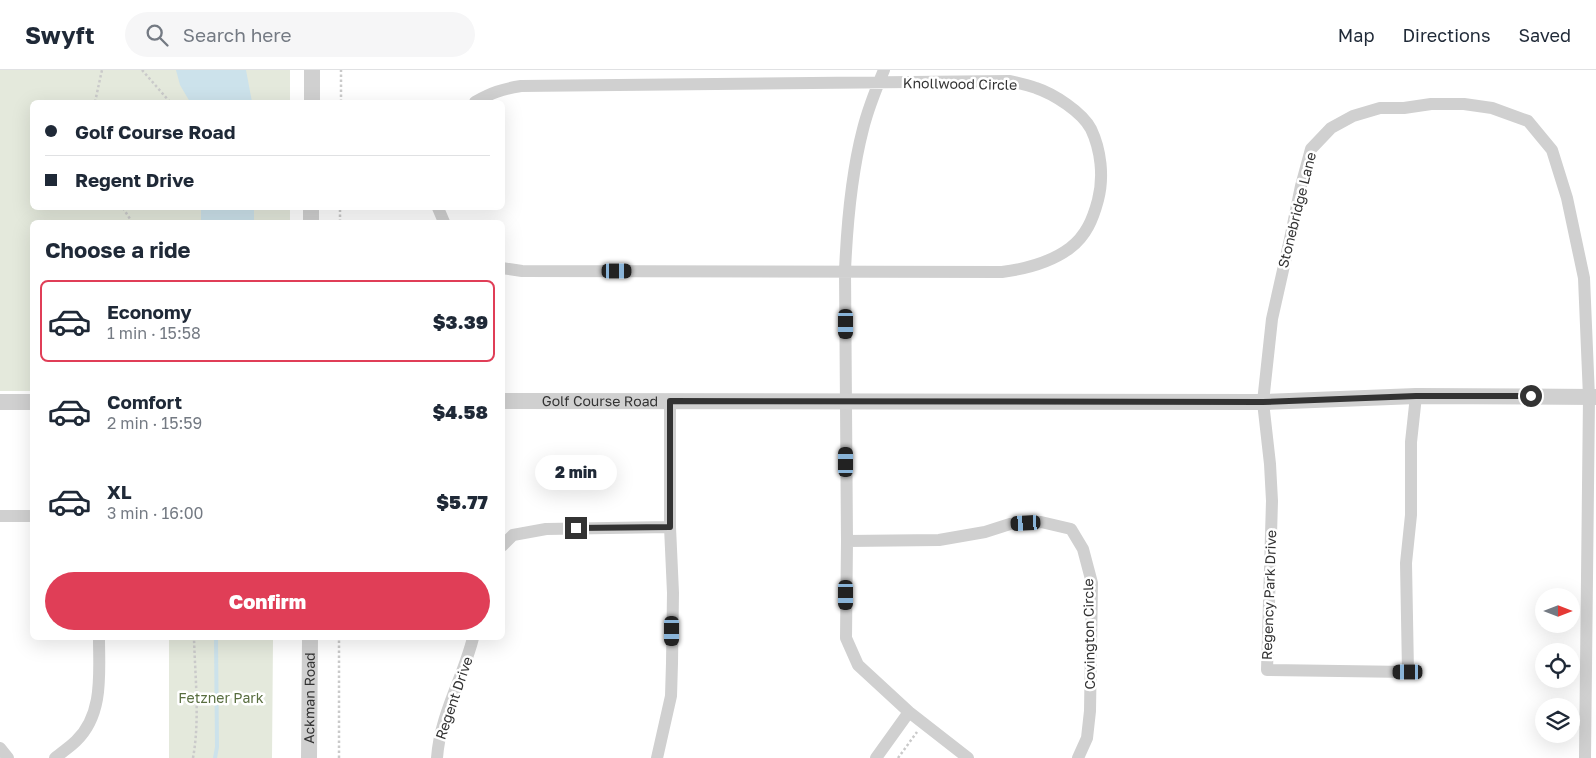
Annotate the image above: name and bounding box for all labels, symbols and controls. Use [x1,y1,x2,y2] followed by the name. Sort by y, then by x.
[125,12,475,57] search box
[25,20,95,49] text: Swyft
[143,21,171,49] icon: search
[183,23,292,46] text: Search here
[1338,24,1374,46] text: Map
[1402,24,1490,46] text: Directions
[1518,24,1571,46] text: Saved
[903,74,1017,93] street label: Knollwood Circle
[75,120,235,143] text: Golf Course Road
[1274,150,1319,270] street label: Stonebridge Lane
[75,168,194,191] text: Regent Drive
[45,236,191,263] text: Choose a ride
[602,264,632,279] car
[47,299,92,344] icon: car
[107,300,192,323] text: Economy
[838,309,853,339] car
[433,310,488,333] text: $3.39
[107,323,201,343] text: 1 min · 15:58
[1520,385,1542,407] route start
[47,389,92,434] icon: car
[107,390,182,413] text: Comfort
[542,392,658,409] street label: Golf Course Road
[433,400,488,423] text: $4.58
[107,413,202,433] text: 2 min · 15:59
[838,447,853,477] car
[535,456,617,490] callout: 2 min
[555,462,597,482] text: 2 min
[47,479,92,524] icon: car
[107,480,132,503] text: XL
[436,490,488,513] text: $5.77
[107,503,204,523] text: 3 min · 16:00
[1010,515,1041,531] car
[565,517,587,539] route end
[1258,530,1279,660] street label: Regency Park Drive
[45,572,490,630] button: Confirm
[1079,578,1098,690] street label: Covington Circle
[838,580,853,610] car
[1535,588,1580,632] north arrow
[1535,588,1580,743] map controls
[664,616,679,646] car
[1535,643,1580,688] button: locate
[300,652,318,744] street label: Ackman Road
[431,654,476,741] street label: Regent Drive
[1393,665,1423,680] car
[178,689,264,706] park label: Fetzner Park
[1535,698,1580,743] button: layers

